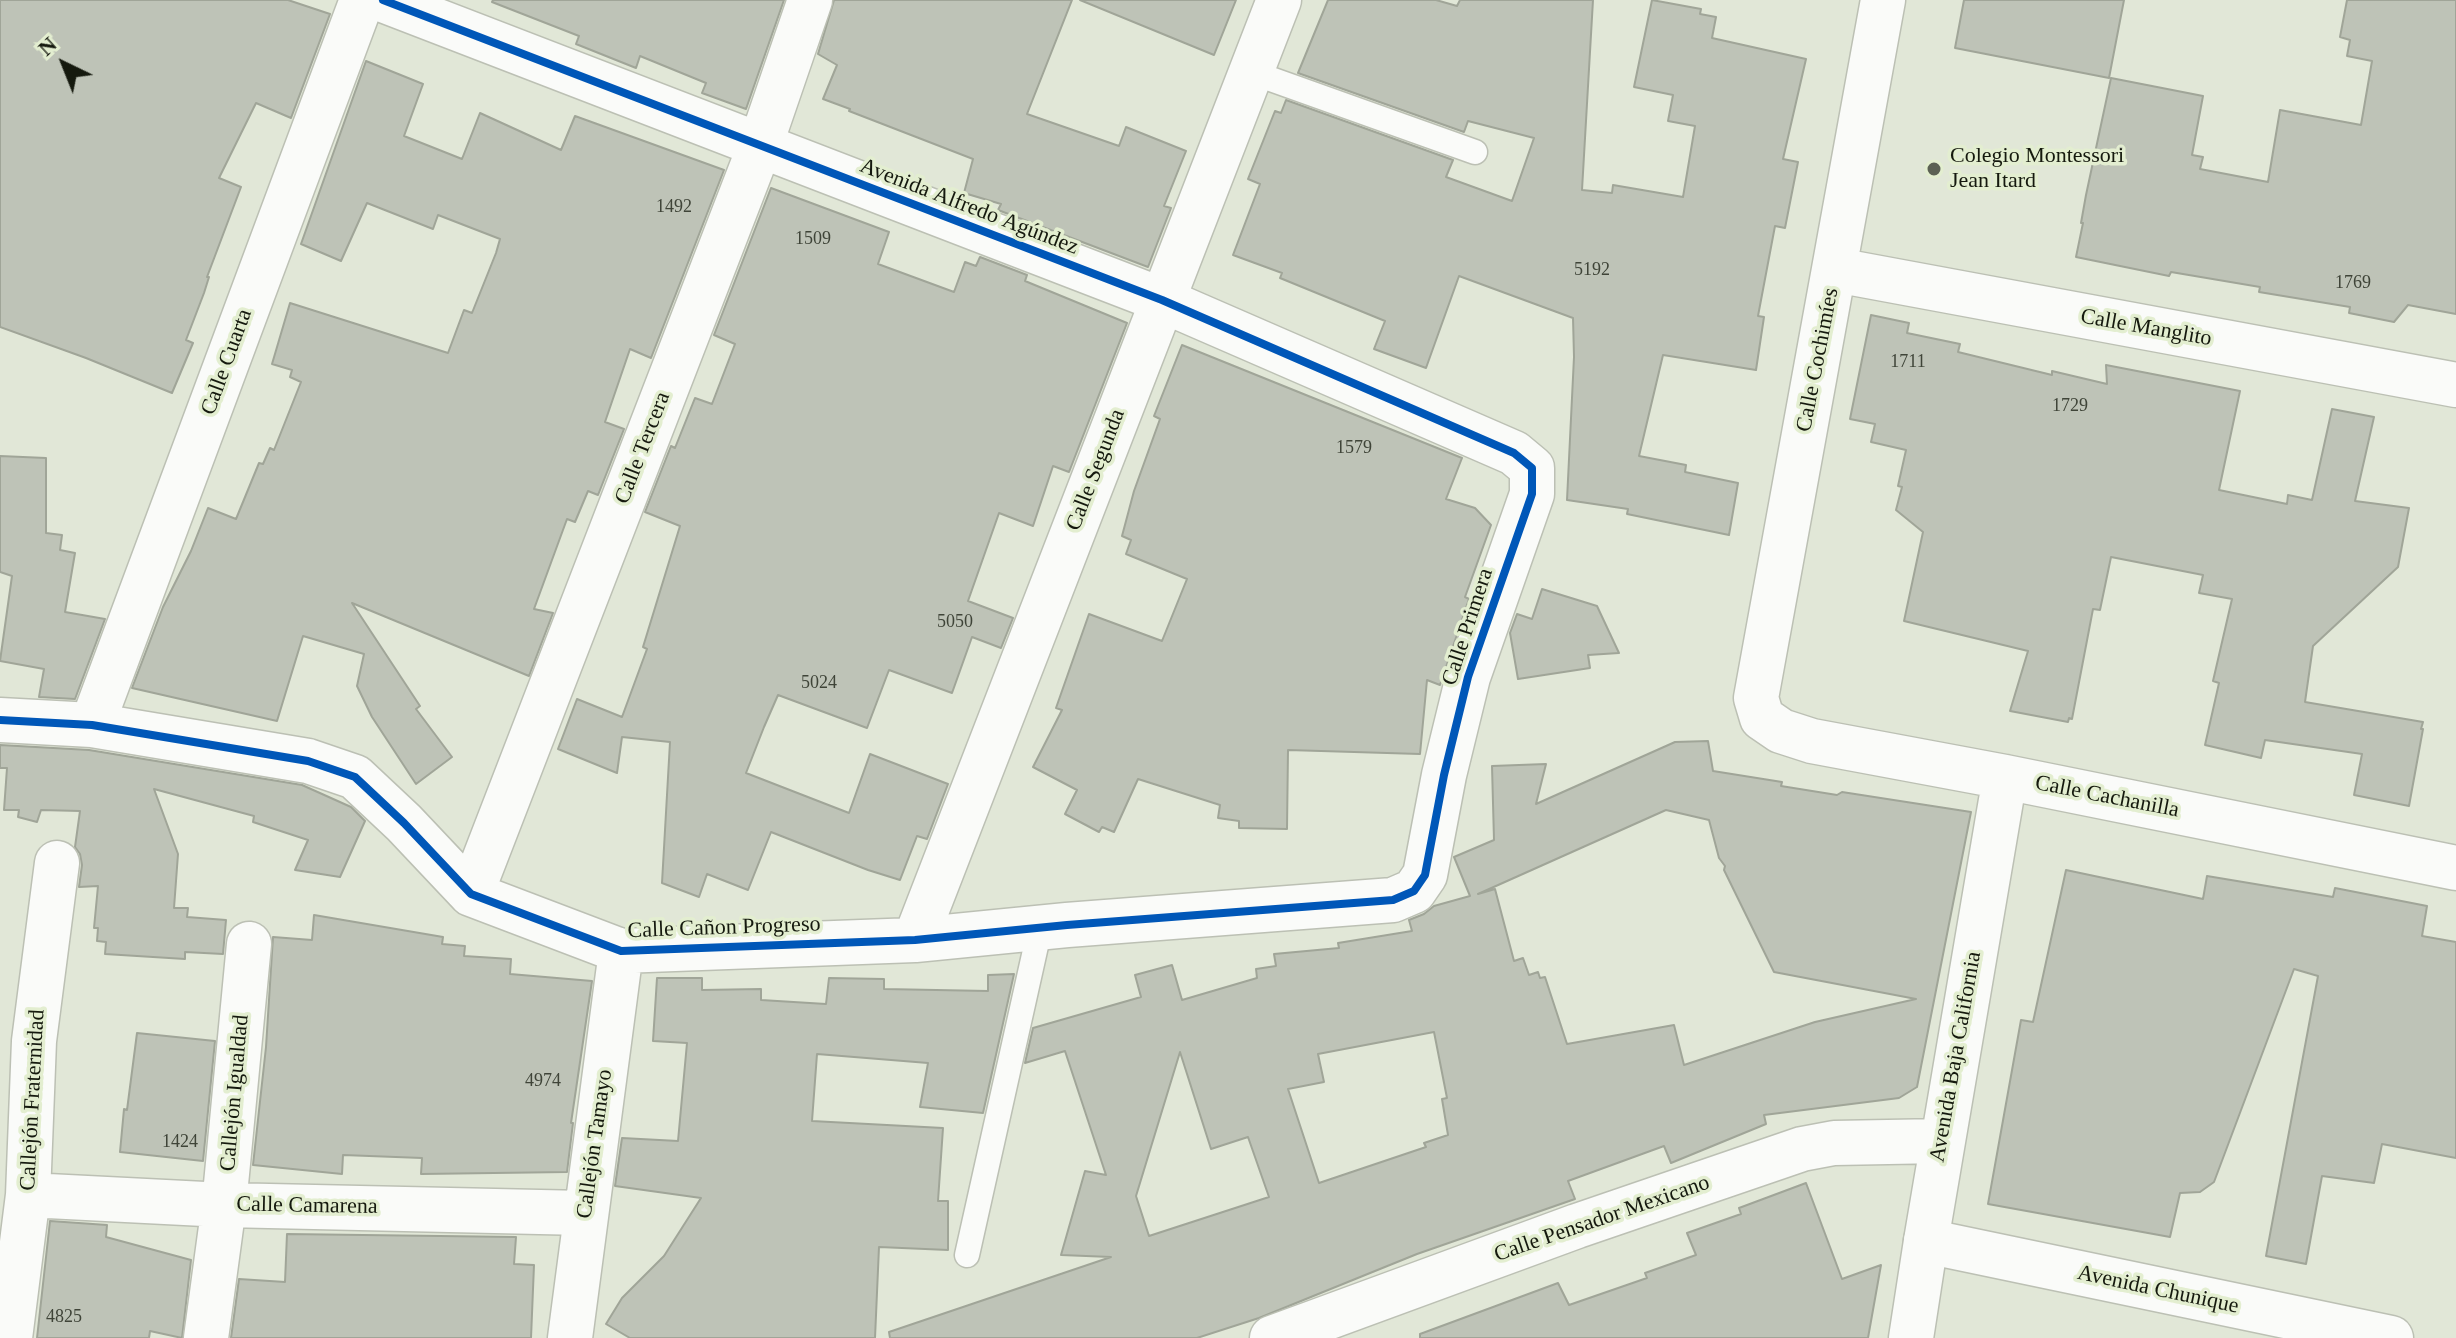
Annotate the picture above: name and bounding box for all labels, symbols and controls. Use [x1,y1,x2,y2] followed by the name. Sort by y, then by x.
[24,24,104,104] north arrow
[33,32,62,61] text: N
[1950,143,2124,194] place label: Colegio Montessori Jean Itard
[856,153,1082,261] street label: Avenida Alfredo Agúndez
[1925,160,1943,178] marker: Colegio Montessori Jean Itard
[656,196,692,218] house number: 1492
[795,228,831,250] house number: 1509
[1574,259,1610,281] house number: 5192
[2335,272,2371,294] house number: 1769
[1791,286,1845,434] street label: Calle Cochimíes
[2078,303,2214,353] street label: Calle Manglito
[196,306,258,418] street label: Calle Cuarta
[1890,351,1926,373] house number: 1711
[610,388,676,508] street label: Calle Tercera
[2052,395,2088,417] house number: 1729
[1061,406,1131,534] street label: Calle Segunda
[1336,437,1372,459] house number: 1579
[1437,565,1499,689] street label: Calle Primera
[937,611,973,633] house number: 5050
[801,672,837,694] house number: 5024
[2033,770,2181,824] street label: Calle Cachanilla
[627,911,821,945] street label: Calle Cañon Progreso
[1924,950,1988,1164] street label: Avenida Baja California
[15,1009,51,1191] street label: Callejón Fraternidad
[215,1014,255,1172] street label: Callejón Igualdad
[571,1068,619,1220] street label: Callejón Tamayo
[525,1070,561,1092] house number: 4974
[162,1131,198,1153] house number: 1424
[1491,1170,1713,1268] street label: Calle Pensador Mexicano
[236,1192,378,1220] street label: Calle Camarena
[2075,1260,2241,1320] street label: Avenida Chunique
[46,1306,82,1328] house number: 4825

